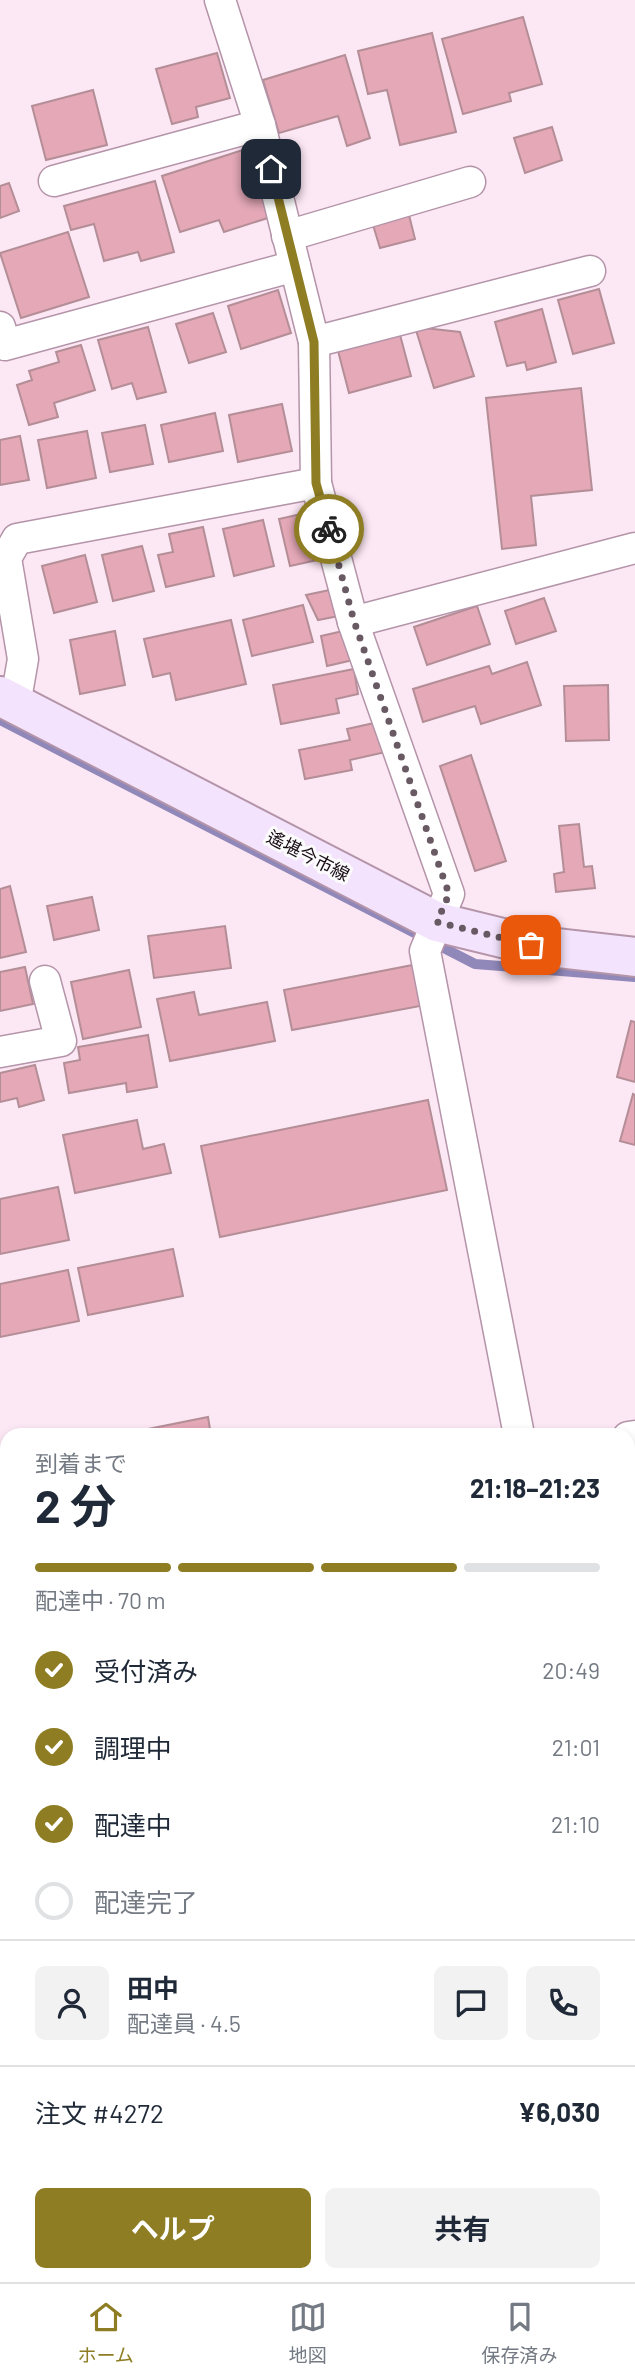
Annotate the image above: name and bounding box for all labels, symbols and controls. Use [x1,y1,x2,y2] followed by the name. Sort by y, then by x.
[241,139,301,199] pin
[252,150,290,188] icon: home
[294,494,364,564] courier
[310,510,348,548] icon: bike
[263,825,354,885] street label: 遙堪今市線
[501,915,561,975] pin
[512,926,550,964] icon: bag
[35,1449,127,1477] text: 到着まで
[470,1472,600,1503] text: 21:18–21:23
[35,1477,116,1532] text: 2 分
[35,1586,166,1614] text: 配達中 · 70 m
[35,1651,73,1689] icon: check
[94,1655,198,1686] text: 受付済み
[542,1656,600,1684] text: 20:49
[35,1728,73,1766] icon: check
[94,1732,172,1763] text: 調理中
[552,1733,600,1761] text: 21:01
[35,1805,73,1843] icon: check
[94,1809,172,1840] text: 配達中
[551,1810,600,1838] text: 21:10
[94,1886,198,1917] text: 配達完了
[35,1966,109,2040] button: person
[434,1966,508,2040] button: chat
[526,1966,600,2040] button: phone
[127,1972,179,2003] text: 田中
[127,2009,241,2037] text: 配達員 · 4.5
[518,2096,600,2127] text: ¥6,030
[35,2097,164,2128] text: 注文 #4272
[35,2188,311,2268] button: ヘルプ
[325,2188,600,2268] button: 共有
[77,2298,134,2367] tab: ホーム
[289,2298,327,2367] tab: 地図
[482,2298,558,2367] tab: 保存済み

